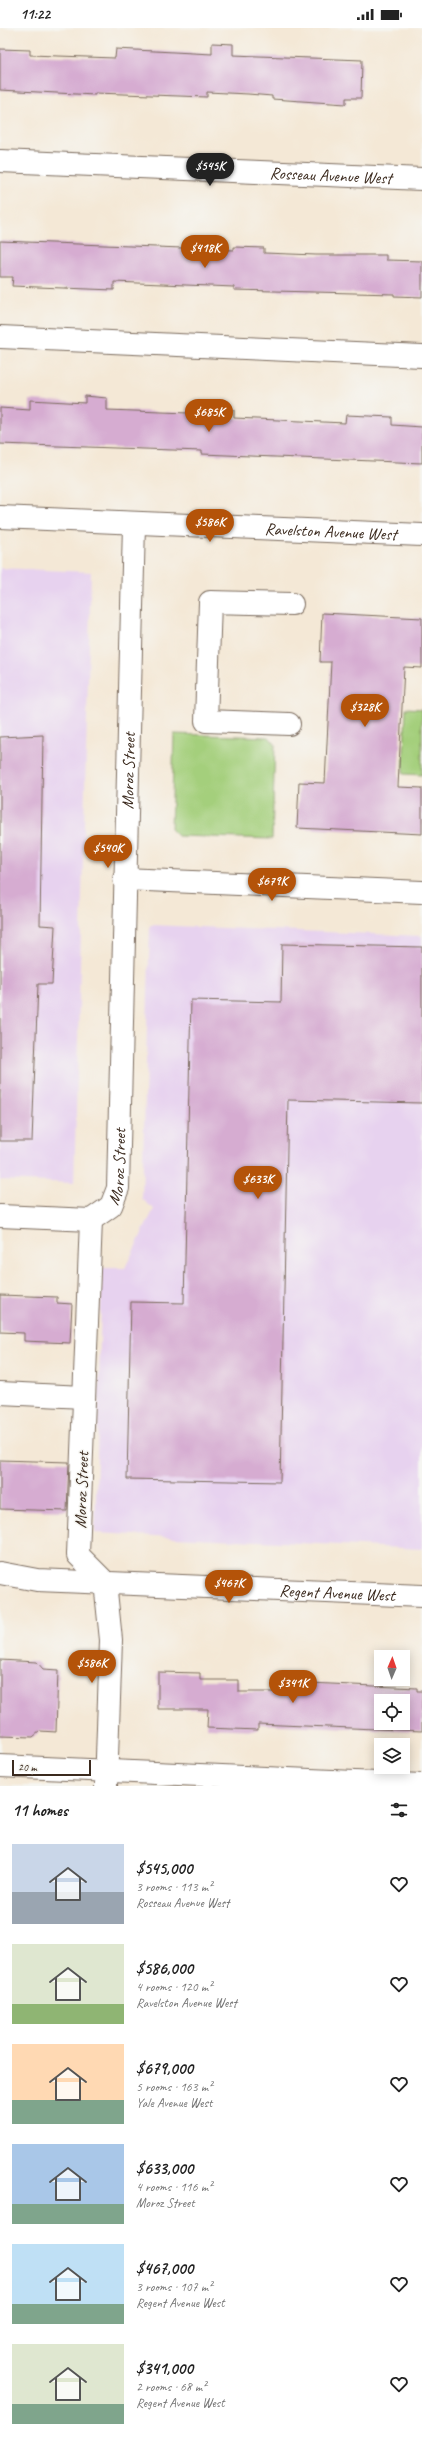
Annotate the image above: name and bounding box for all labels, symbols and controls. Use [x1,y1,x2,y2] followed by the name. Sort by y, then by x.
[20,5,50,24] text: 11:22
[182,153,238,187] pin: $545K
[195,158,225,174] text: $545K
[269,163,394,189] street label: Rosseau Avenue West
[177,235,233,269] pin: $418K
[190,240,220,256] text: $418K
[181,399,237,433] pin: $685K
[194,404,224,420] text: $685K
[182,509,238,543] pin: $586K
[195,514,225,530] text: $586K
[264,518,399,545] street label: Ravelston Avenue West
[337,694,393,728] pin: $328K
[350,699,380,715] text: $328K
[117,730,140,809] street label: Moroz Street
[80,835,136,869] pin: $540K
[93,840,123,856] text: $540K
[244,868,300,902] pin: $679K
[257,873,287,889] text: $679K
[103,1126,130,1208] street label: Moroz Street
[230,1166,286,1200] pin: $633K
[243,1171,273,1187] text: $633K
[70,1449,93,1529] street label: Moroz Street
[201,1570,257,1604] pin: $467K
[214,1575,244,1591] text: $467K
[279,1580,398,1606] street label: Regent Avenue West
[64,1650,120,1684] pin: $586K
[374,1650,410,1686] north arrow
[374,1650,410,1774] map controls
[77,1655,107,1671] text: $586K
[265,1670,321,1704] pin: $341K
[278,1675,308,1691] text: $341K
[374,1694,410,1730] button: locate
[374,1738,410,1774] button: layers
[12,1758,91,1777] scale bar
[18,1760,37,1774] text: 20 m
[388,1799,410,1821] icon: filters
[12,1800,68,1821] text: 11 homes
[136,1858,192,1879] text: $545,000
[44,1860,92,1908] icon: home
[388,1873,410,1895] icon: heart
[136,1879,212,1895] text: 3 rooms · 113 m²
[136,1895,229,1911] text: Rosseau Avenue West
[136,1958,193,1979] text: $586,000
[44,1960,92,2008] icon: home
[388,1973,410,1995] icon: heart
[136,1979,212,1995] text: 4 rooms · 120 m²
[136,1995,237,2011] text: Ravelston Avenue West
[136,2058,193,2079] text: $679,000
[44,2060,92,2108] icon: home
[388,2073,410,2095] icon: heart
[136,2079,212,2095] text: 5 rooms · 163 m²
[136,2095,212,2111] text: Yale Avenue West
[136,2158,193,2179] text: $633,000
[44,2160,92,2208] icon: home
[388,2173,410,2195] icon: heart
[136,2179,212,2195] text: 4 rooms · 116 m²
[136,2195,195,2211] text: Moroz Street
[136,2258,193,2279] text: $467,000
[44,2260,92,2308] icon: home
[388,2273,410,2295] icon: heart
[136,2279,212,2295] text: 3 rooms · 107 m²
[136,2295,225,2311] text: Regent Avenue West
[136,2358,193,2379] text: $341,000
[44,2360,92,2408] icon: home
[388,2373,410,2395] icon: heart
[136,2379,206,2395] text: 2 rooms · 68 m²
[136,2395,225,2411] text: Regent Avenue West

